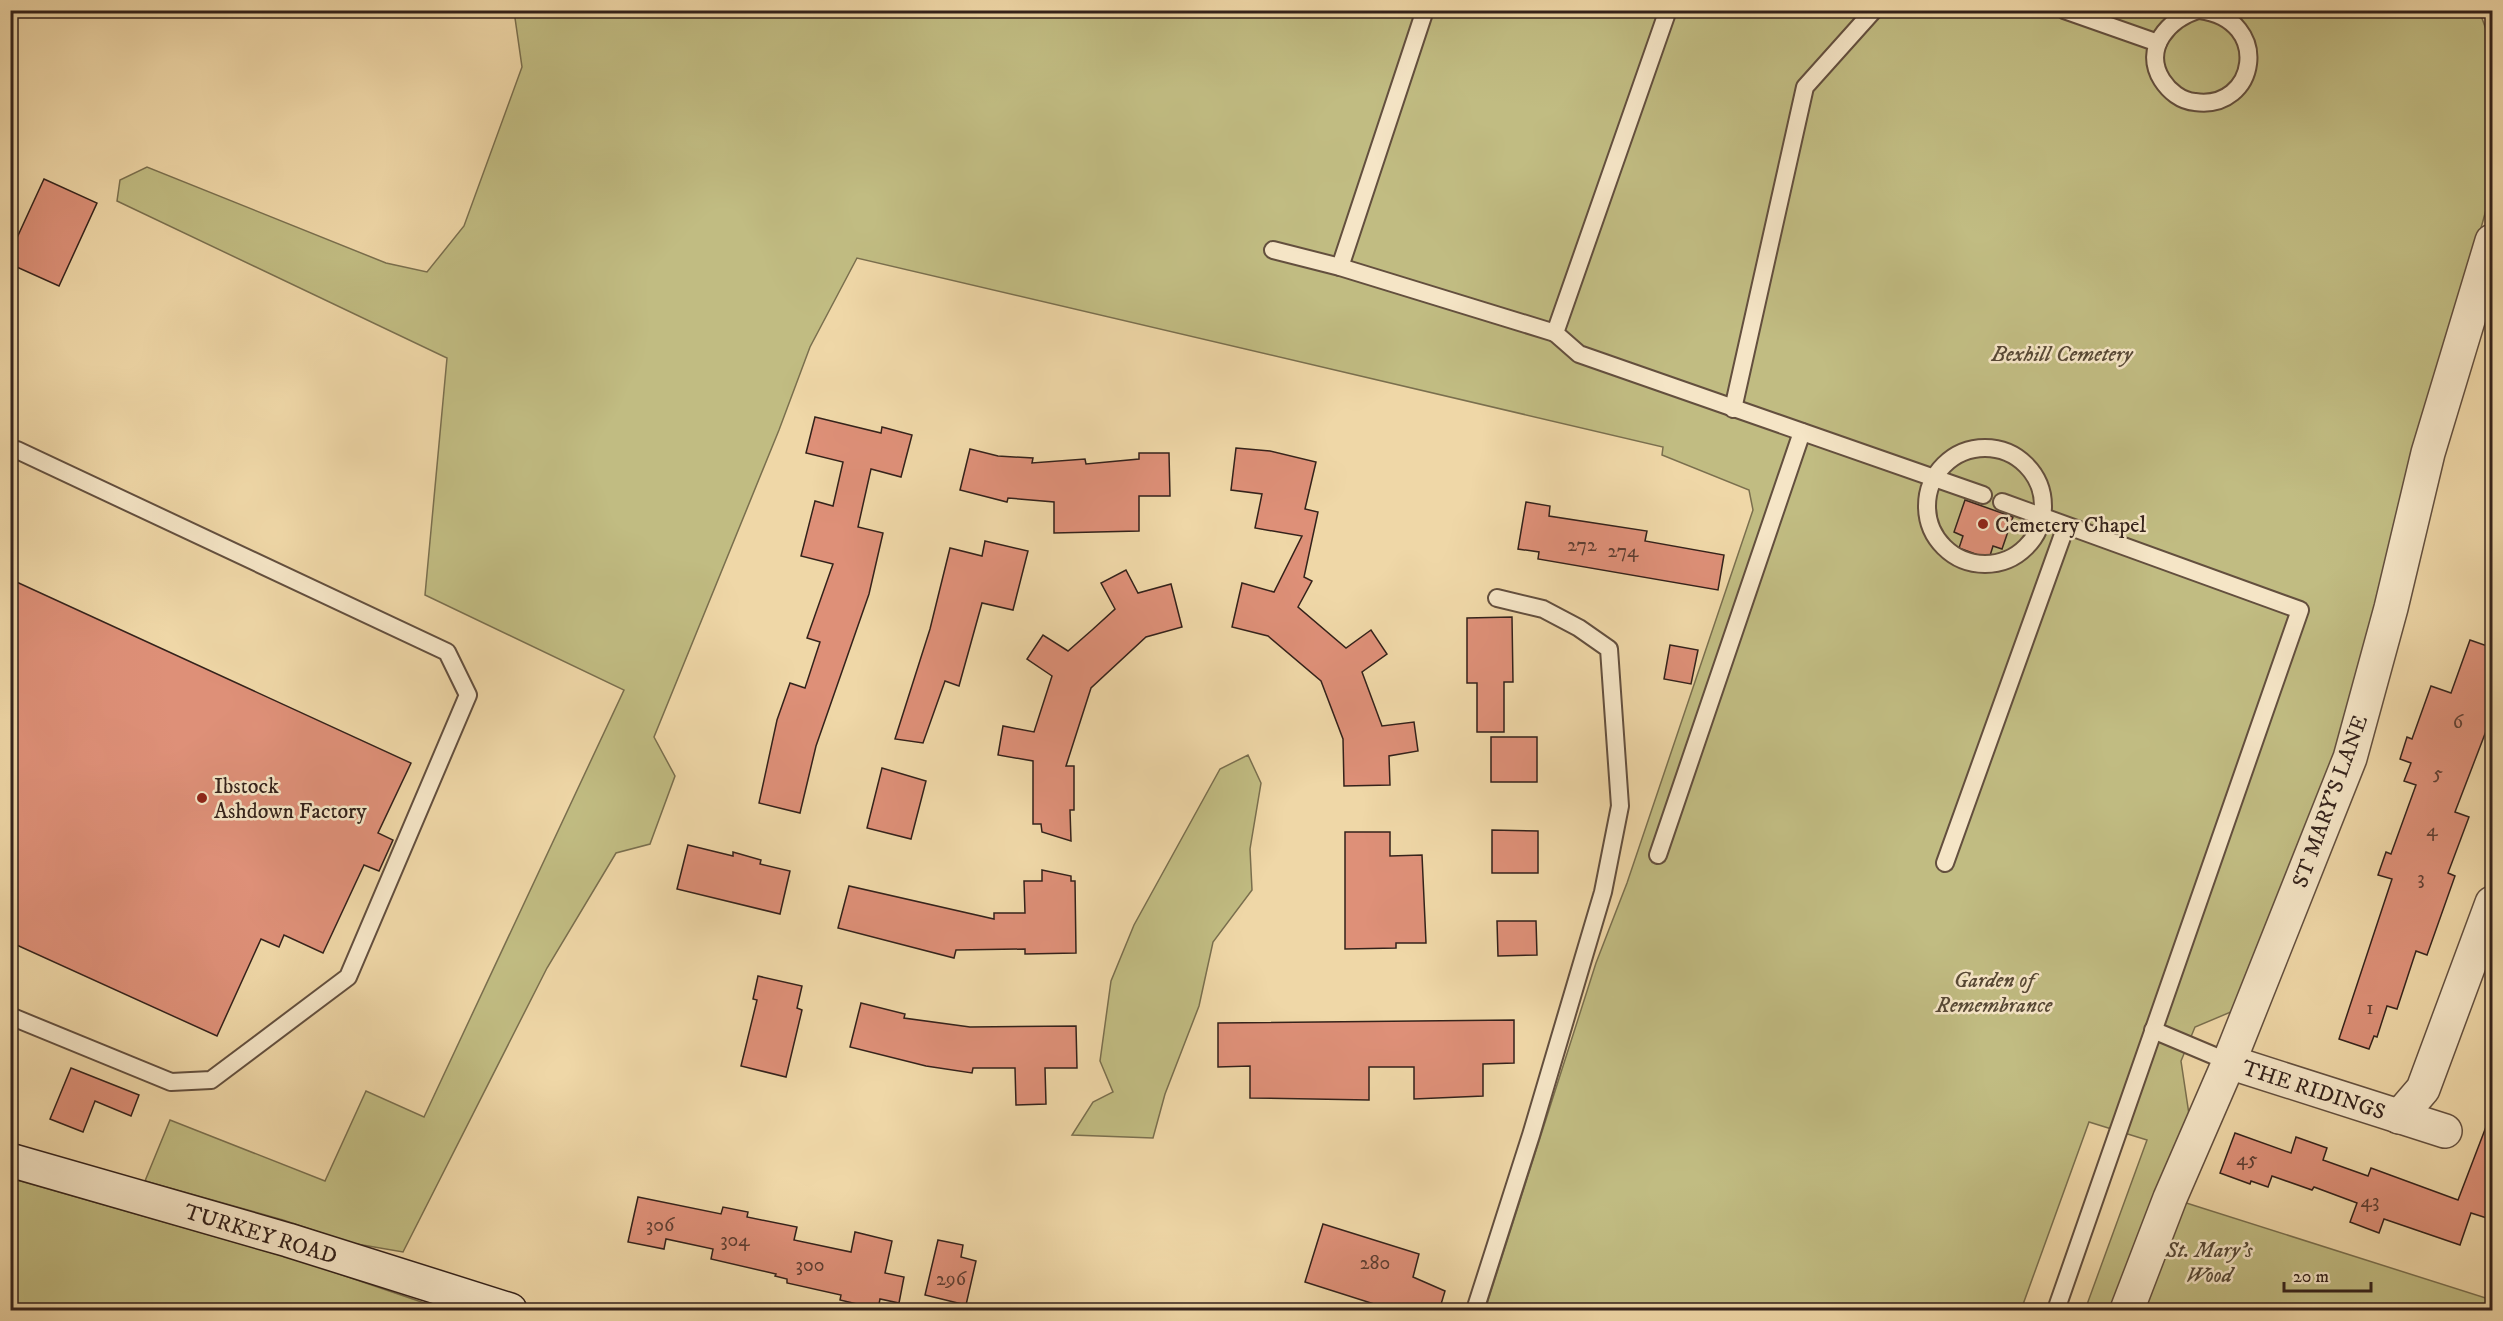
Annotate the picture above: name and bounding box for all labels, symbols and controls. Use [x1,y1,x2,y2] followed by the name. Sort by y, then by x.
[1991,341,2134,368] park label: Bexhill Cemetery
[1995,512,2146,539] place label: Cemetery Chapel
[1976,517,1990,531] marker: Cemetery Chapel
[1567,533,1597,558] house number: 272
[1607,539,1639,564] house number: 274
[2453,710,2464,735] house number: 6
[2287,712,2374,891] street label: ST MARY'S LANE
[2433,761,2443,786] house number: 5
[214,773,367,825] place label: Ibstock Ashdown Factory
[195,791,209,805] marker: Ibstock Ashdown Factory
[2426,818,2438,843] house number: 4
[2417,866,2425,891] house number: 3
[1935,967,2053,1019] park label: Garden of Remembrance
[2366,996,2374,1021] house number: 1
[2238,1055,2389,1126] street label: THE RIDINGS
[2236,1147,2258,1172] house number: 45
[2361,1189,2379,1214] house number: 43
[181,1198,340,1270] street label: TURKEY ROAD
[646,1213,675,1238] house number: 306
[720,1228,750,1253] house number: 304
[2165,1237,2254,1289] park label: St. Mary's Wood
[1360,1251,1390,1276] house number: 280
[796,1253,824,1278] house number: 300
[2284,1255,2371,1293] scale bar
[2293,1266,2329,1288] text: 20 m
[936,1267,967,1292] house number: 296

